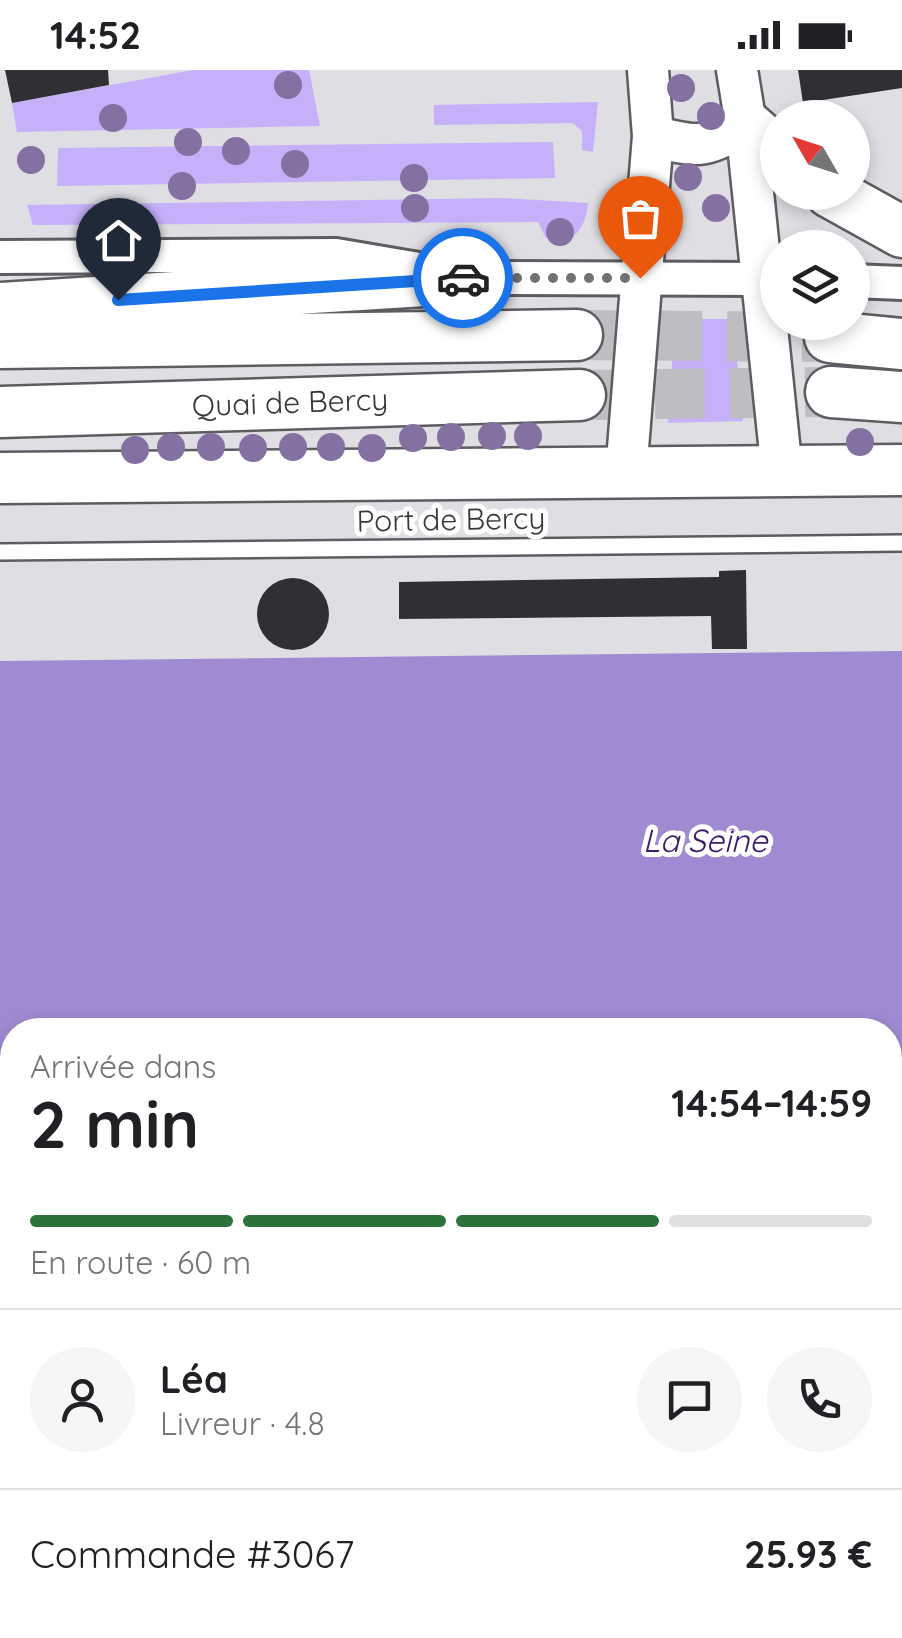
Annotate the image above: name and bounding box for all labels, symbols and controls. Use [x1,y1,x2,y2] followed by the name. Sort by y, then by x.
[50,11,141,59] text: 14:52
[760,100,870,210] north arrow
[760,100,870,340] map controls
[598,176,683,279] pin
[613,191,668,246] icon: bag
[76,198,161,301] pin
[91,213,146,268] icon: home
[413,228,513,328] courier
[760,230,870,340] button: layers
[436,251,491,306] icon: car
[191,380,389,424] street label: Quai de Bercy
[356,498,546,540] street label: Port de Bercy
[643,820,769,860] water label: La Seine
[30,1046,216,1086] text: Arrivée dans
[671,1079,872,1127] text: 14:54–14:59
[30,1083,199,1164] text: 2 min
[30,1242,251,1282] text: En route · 60 m
[30,1347,135,1452] button: person
[637,1347,742,1452] button: chat
[767,1347,872,1452] button: phone
[160,1355,228,1403] text: Léa
[160,1403,325,1443] text: Livreur · 4.8
[30,1530,354,1578] text: Commande #3067
[744,1530,872,1578] text: 25.93 €

